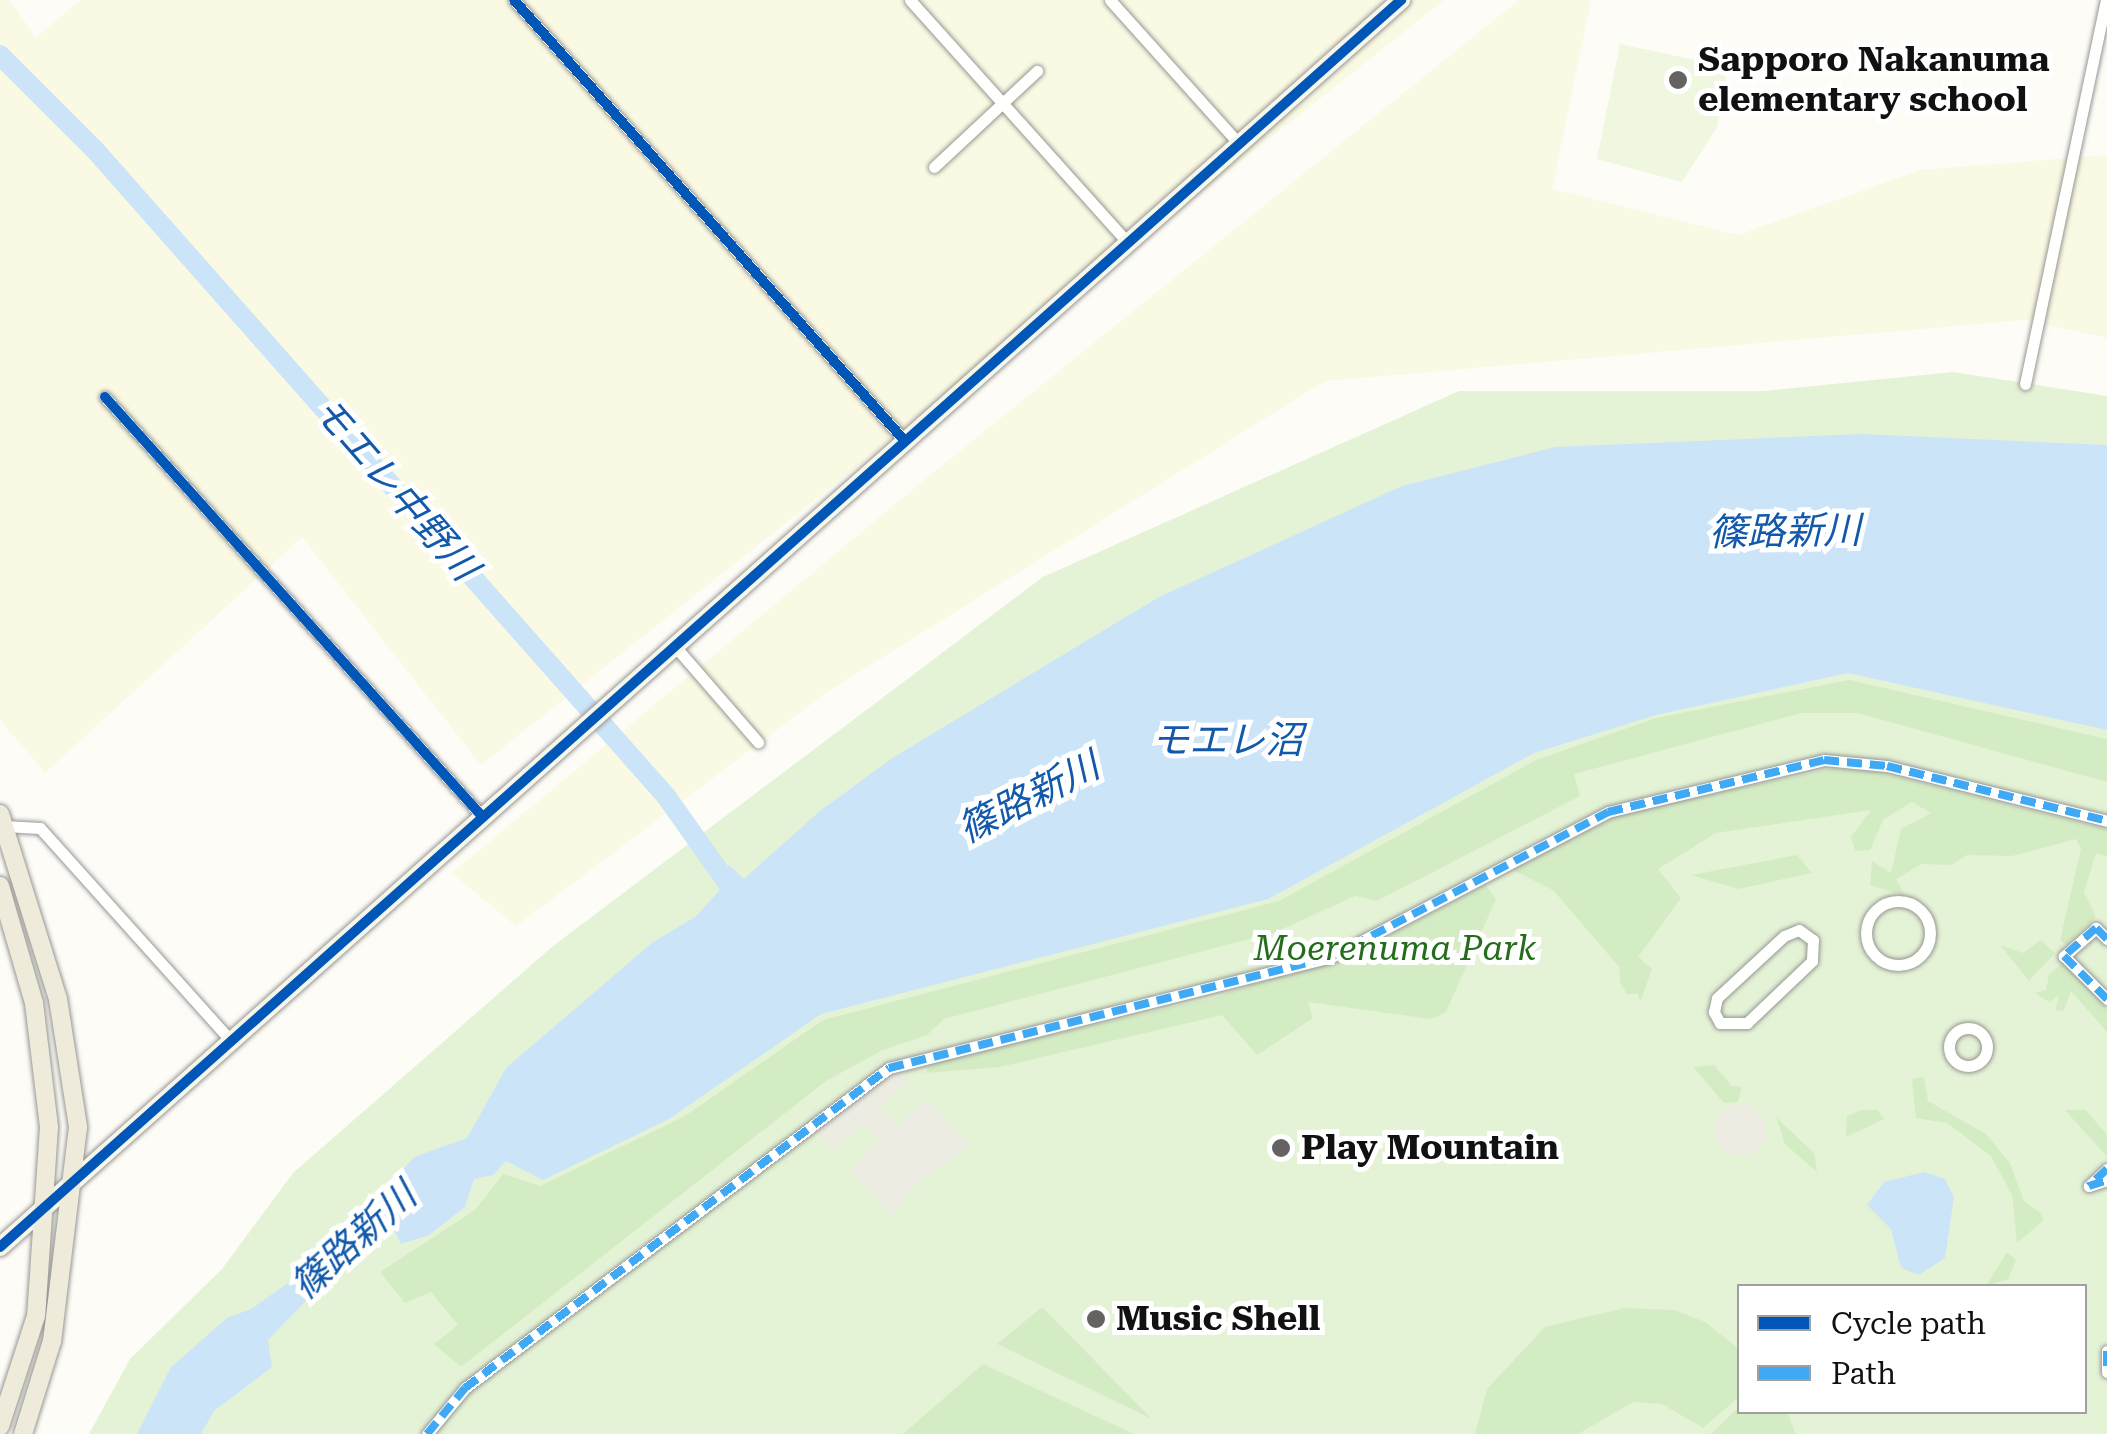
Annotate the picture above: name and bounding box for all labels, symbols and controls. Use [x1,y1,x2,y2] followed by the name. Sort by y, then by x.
[1698,39,2050,121] place label: Sapporo Nakanuma elementary school
[1667,69,1689,91] marker: Sapporo Nakanuma elementary school
[303,388,487,590] water label: モエレ中野川
[1709,508,1861,556] water label: 篠路新川
[1151,718,1303,764] water label: モエレ沼
[951,743,1107,853] water label: 篠路新川
[1254,928,1536,970] park label: Moerenuma Park
[1301,1127,1559,1169] place label: Play Mountain
[1270,1137,1292,1159] marker: Play Mountain
[282,1173,426,1309] water label: 篠路新川
[1737,1284,2087,1414] legend
[1116,1298,1320,1340] place label: Music Shell
[1831,1306,1986,1341] text: Cycle path
[1085,1308,1107,1330] marker: Music Shell
[1831,1356,1896,1391] text: Path

